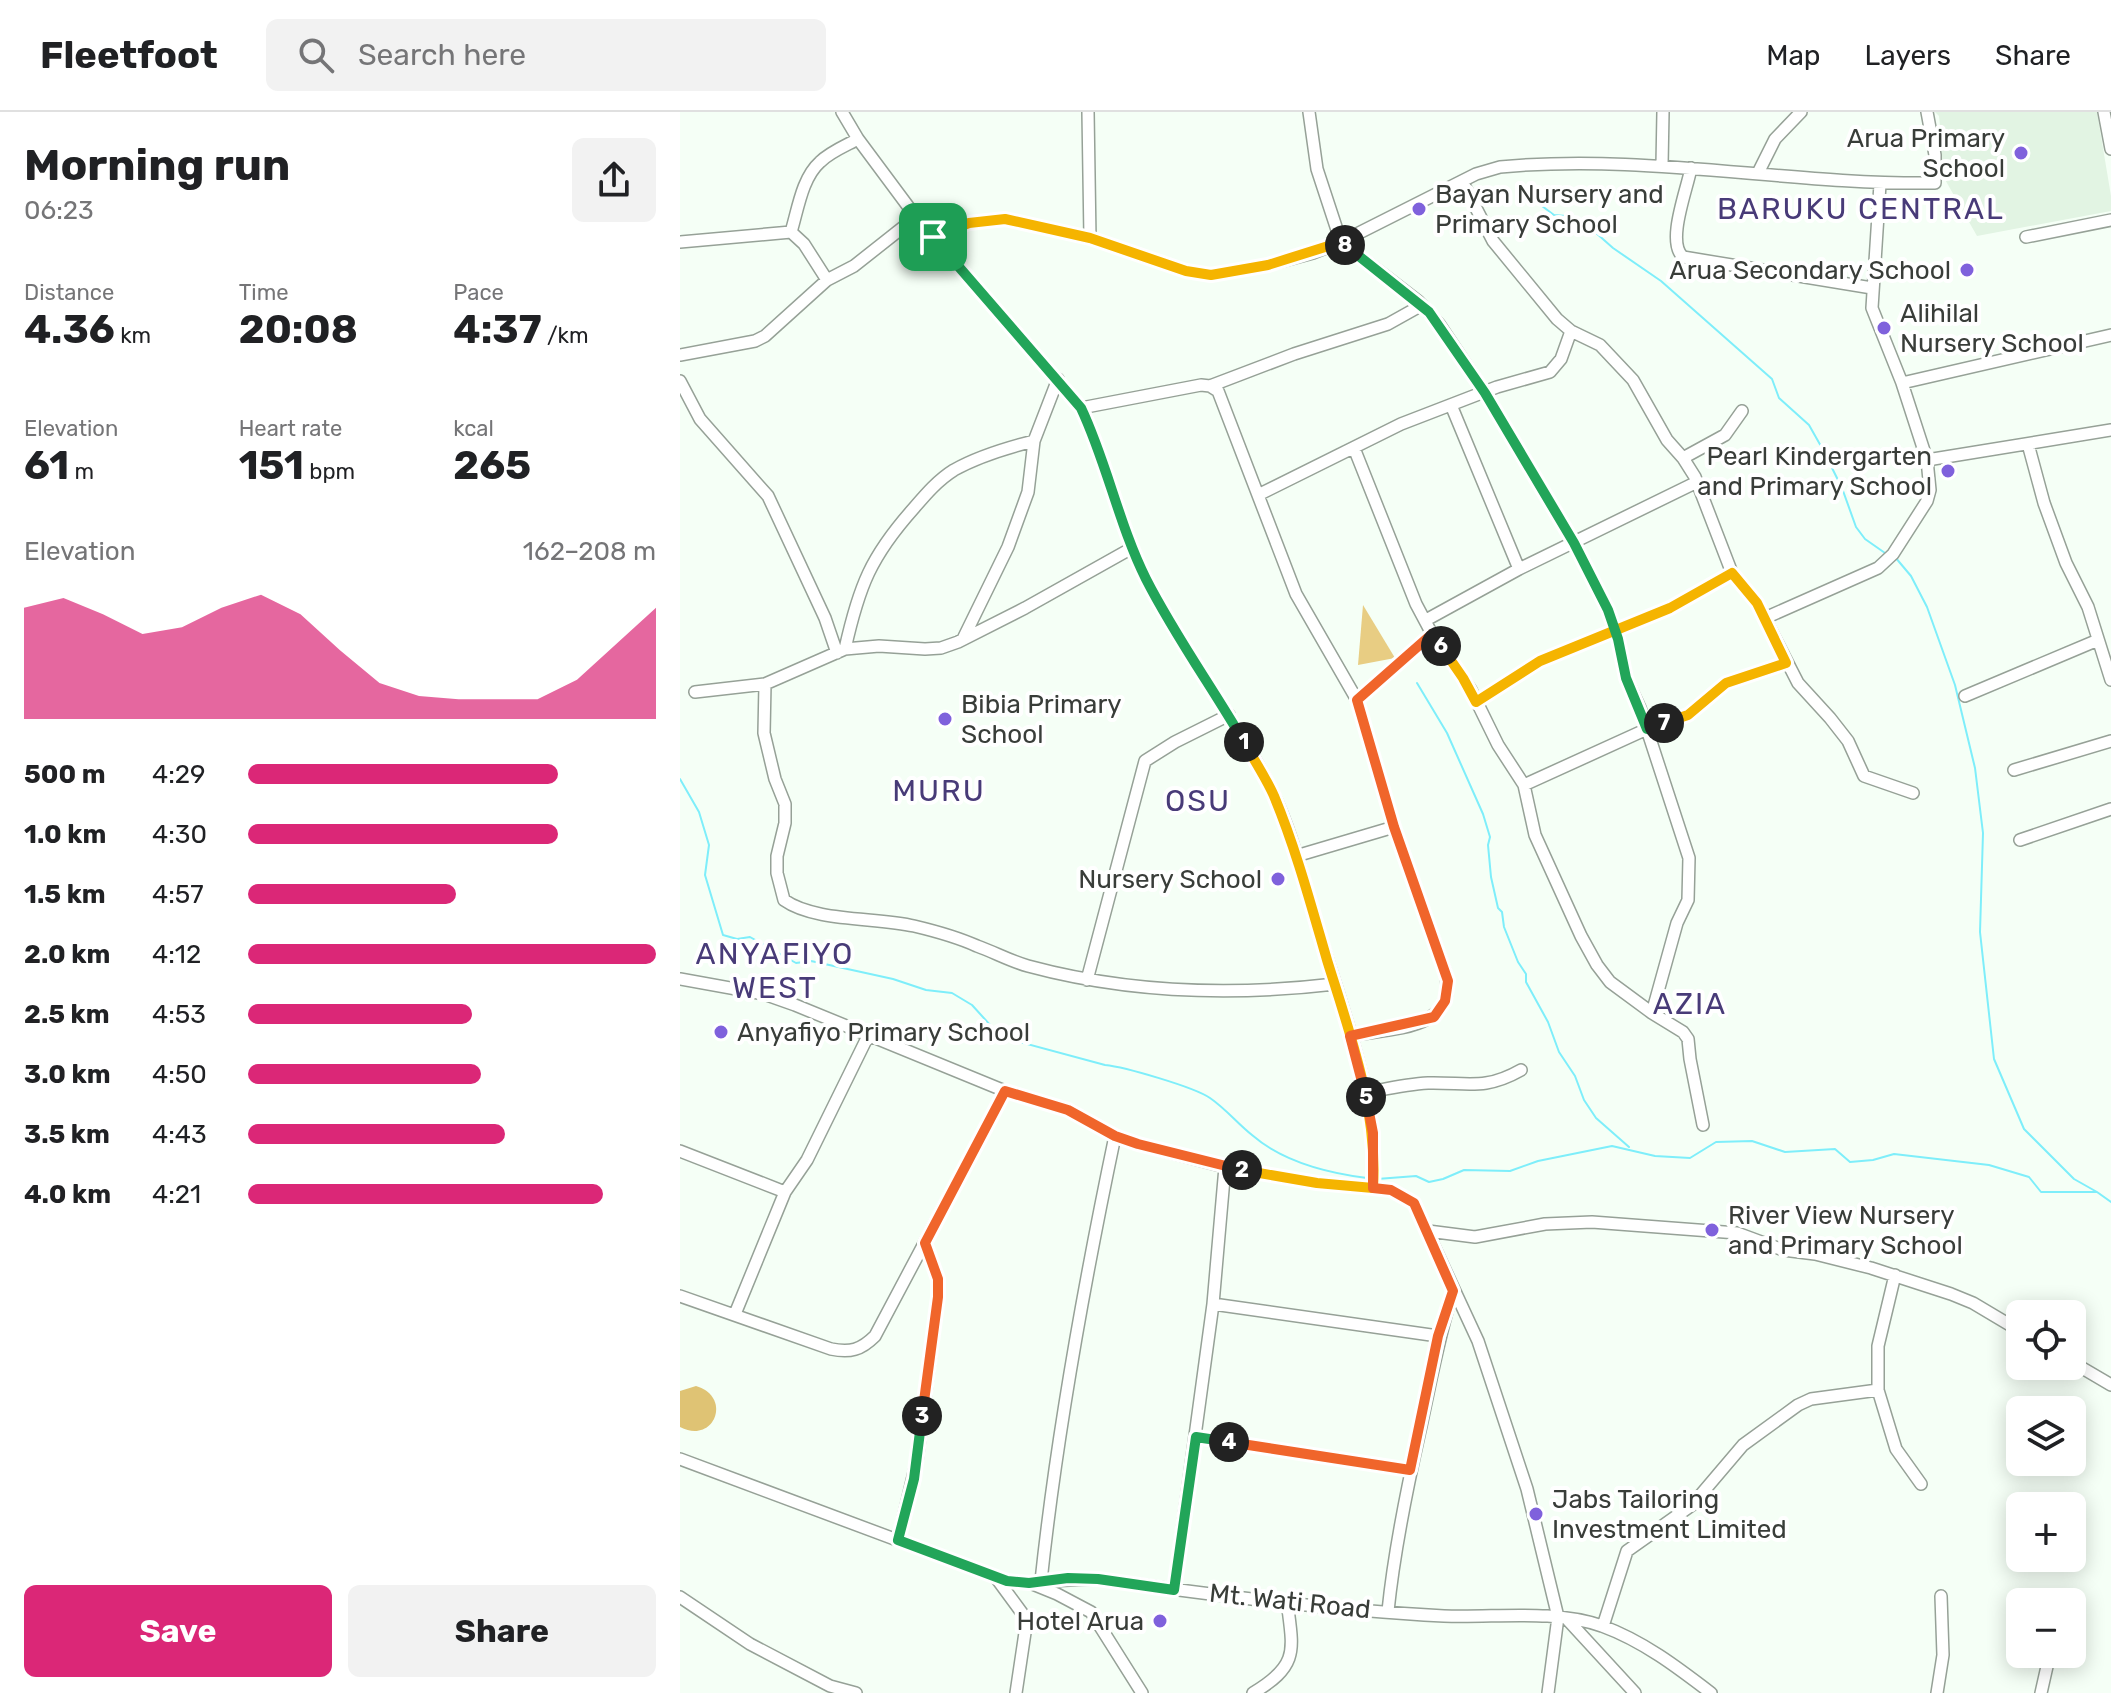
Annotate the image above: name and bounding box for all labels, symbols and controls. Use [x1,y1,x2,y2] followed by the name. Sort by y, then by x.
[266,19,826,91] search box
[40,32,218,78] text: Fleetfoot
[294,33,338,77] icon: search
[358,37,526,73] text: Search here
[1766,39,1821,72] text: Map
[1865,39,1951,72] text: Layers
[1995,39,2071,72] text: Share
[1847,123,2005,184] place label: Arua Primary School
[572,138,656,222] button: share
[24,139,290,191] text: Morning run
[2012,144,2030,162] marker: Arua Primary School
[1435,179,1664,240] place label: Bayan Nursery and Primary School
[1717,191,2005,227] district label: BARUKU CENTRAL
[24,195,94,226] text: 06:23
[1410,200,1428,218] marker: Bayan Nursery and Primary School
[899,203,967,271] pin
[911,215,955,259] icon: arrive
[1325,225,1365,265] pin: 8
[1338,231,1352,258] text: 8
[1669,255,1951,286] place label: Arua Secondary School
[1958,261,1976,279] marker: Arua Secondary School
[24,279,114,306] text: Distance
[239,279,289,306] text: Time
[453,279,504,306] text: Pace
[1900,298,2084,359] place label: Alihilal Nursery School
[24,306,115,353] text: 4.36
[239,306,358,353] text: 20:08
[453,306,542,353] text: 4:37
[1875,319,1893,337] marker: Alihilal Nursery School
[115,322,151,349] text: km
[542,322,589,349] text: /km
[24,415,118,442] text: Elevation
[239,415,342,442] text: Heart rate
[453,415,494,442] text: kcal
[1697,441,1932,502] place label: Pearl Kindergarten and Primary School
[24,442,69,489] text: 61
[239,442,304,489] text: 151
[453,442,531,489] text: 265
[69,458,94,485] text: m
[304,458,355,485] text: bpm
[1939,462,1957,480] marker: Pearl Kindergarten and Primary School
[24,536,135,567] text: Elevation
[523,536,656,567] text: 162–208 m
[1421,626,1461,666] pin: 6
[1434,632,1448,659] text: 6
[961,689,1122,750] place label: Bibia Primary School
[1644,703,1684,743] pin: 7
[1658,709,1670,736] text: 7
[936,710,954,728] marker: Bibia Primary School
[1224,722,1264,762] pin: 1
[1239,728,1249,755] text: 1
[24,759,106,790] text: 500 m
[152,759,205,790] text: 4:29
[892,773,986,809] district label: MURU
[1165,783,1231,819] district label: OSU
[24,819,106,850] text: 1.0 km
[152,819,207,850] text: 4:30
[1078,864,1262,895] place label: Nursery School
[1269,870,1287,888] marker: Nursery School
[24,879,106,910] text: 1.5 km
[152,879,204,910] text: 4:57
[696,936,854,1006] district label: ANYAFIYO WEST
[24,939,110,970] text: 2.0 km
[152,939,201,970] text: 4:12
[1653,986,1727,1022] district label: AZIA
[24,999,110,1030] text: 2.5 km
[152,999,206,1030] text: 4:53
[737,1017,1030,1048] place label: Anyafiyo Primary School
[712,1023,730,1041] marker: Anyafiyo Primary School
[24,1059,111,1090] text: 3.0 km
[152,1059,207,1090] text: 4:50
[1346,1077,1386,1117] pin: 5
[1359,1083,1373,1110] text: 5
[24,1119,110,1150] text: 3.5 km
[152,1119,207,1150] text: 4:43
[1222,1150,1262,1190] pin: 2
[1235,1156,1249,1183] text: 2
[24,1179,111,1210] text: 4.0 km
[152,1179,201,1210] text: 4:21
[1728,1200,1963,1261] place label: River View Nursery and Primary School
[1703,1221,1721,1239] marker: River View Nursery and Primary School
[2006,1300,2086,1668] map controls
[2006,1300,2086,1380] button: locate
[902,1396,942,1436] pin: 3
[2006,1396,2086,1476] button: layers
[915,1402,929,1429] text: 3
[1209,1422,1249,1462] pin: 4
[1221,1428,1237,1455] text: 4
[1552,1484,1787,1545] place label: Jabs Tailoring Investment Limited
[2006,1492,2086,1572] button: +
[1527,1505,1545,1523] marker: Jabs Tailoring Investment Limited
[1208,1578,1372,1625] street label: Mt. Wati Road
[24,1585,332,1677] button: Save
[348,1585,656,1677] button: Share
[2006,1588,2086,1668] button: −
[1017,1606,1144,1637] place label: Hotel Arua
[1151,1612,1169,1630] marker: Hotel Arua

